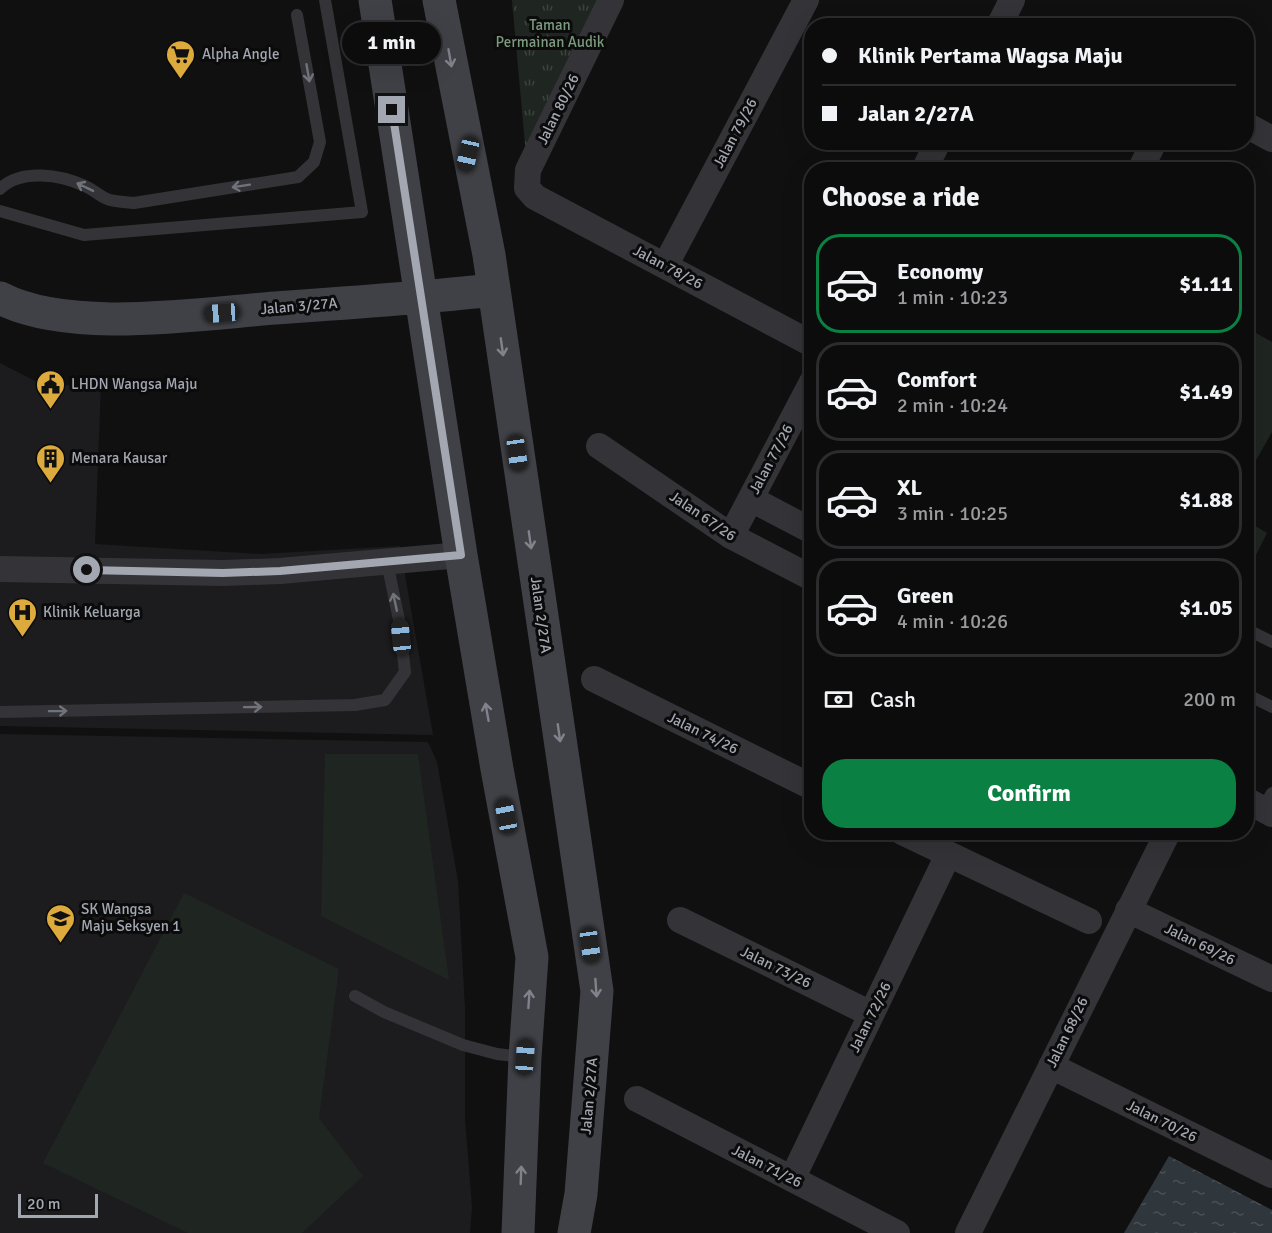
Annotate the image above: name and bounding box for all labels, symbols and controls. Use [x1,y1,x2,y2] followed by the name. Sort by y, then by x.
[496,16,605,51] park label: Taman Permainan Audik
[342,23,442,65] callout: 1 min
[367,30,416,55] text: 1 min
[165,38,197,80] supermarket icon: Alpha Angle
[858,42,1123,69] text: Klinik Pertama Wagsa Maju
[202,45,279,63] place label: Alpha Angle
[445,47,456,67] one-way arrow
[303,62,314,82] one-way arrow
[533,71,583,147] street label: Jalan 80/26
[709,95,761,171] street label: Jalan 79/26
[378,96,405,123] route end
[858,100,974,127] text: Jalan 2/27A
[455,134,481,174] car
[77,180,95,192] one-way arrow
[231,181,251,192] one-way arrow
[822,181,980,214] text: Choose a ride
[630,241,706,293] street label: Jalan 78/26
[825,257,879,311] icon: car
[897,258,983,285] text: Economy
[1179,270,1233,297] text: $1.11
[897,285,1008,310] text: 1 min · 10:23
[260,294,338,318] street label: Jalan 3/27A
[203,303,241,323] car
[496,337,507,357] one-way arrow
[825,365,879,419] icon: car
[897,366,977,393] text: Comfort
[34,368,66,410] public building icon: LHDN Wangsa Maju
[71,375,198,393] place label: LHDN Wangsa Maju
[1179,378,1233,405] text: $1.49
[897,393,1008,418] text: 2 min · 10:24
[745,421,797,497] street label: Jalan 77/26
[506,434,528,472] car
[34,442,66,484] building icon: Menara Kausar
[71,449,168,467] place label: Menara Kausar
[825,473,879,527] icon: car
[897,474,922,501] text: XL
[1179,486,1233,513] text: $1.88
[666,487,740,545] street label: Jalan 67/26
[897,501,1008,526] text: 3 min · 10:25
[525,530,536,550] one-way arrow
[73,556,100,583] route start
[527,575,555,655] street label: Jalan 2/27A
[825,581,879,635] icon: car
[897,582,954,609] text: Green
[389,593,401,612] one-way arrow
[1179,594,1233,621] text: $1.05
[6,596,38,638] hospital icon: Klinik Keluarga
[43,603,141,621] place label: Klinik Keluarga
[897,609,1008,634] text: 4 min · 10:26
[390,618,412,656] car
[822,683,855,716] icon: cash
[870,686,916,713] text: Cash
[1183,687,1236,712] text: 200 m
[243,701,263,713] one-way arrow
[482,702,493,722] one-way arrow
[48,705,68,717] one-way arrow
[665,708,741,758] street label: Jalan 74/26
[553,723,564,743] one-way arrow
[822,759,1236,828] button: Confirm
[494,797,518,835] car
[81,900,180,935] place label: SK Wangsa Maju Seksyen 1
[44,902,76,944] school or university icon: SK Wangsa Maju Seksyen 1
[1162,919,1238,969] street label: Jalan 69/26
[579,926,601,964] car
[738,942,814,992] street label: Jalan 73/26
[591,978,602,998] one-way arrow
[845,979,895,1055] street label: Jalan 72/26
[524,989,535,1009] one-way arrow
[1042,994,1092,1070] street label: Jalan 68/26
[515,1038,535,1076] car
[577,1057,601,1135] street label: Jalan 2/27A
[1124,1096,1200,1146] street label: Jalan 70/26
[729,1141,805,1191] street label: Jalan 71/26
[515,1165,526,1185] one-way arrow
[18,1191,98,1218] scale bar
[27,1194,61,1214] text: 20 m

